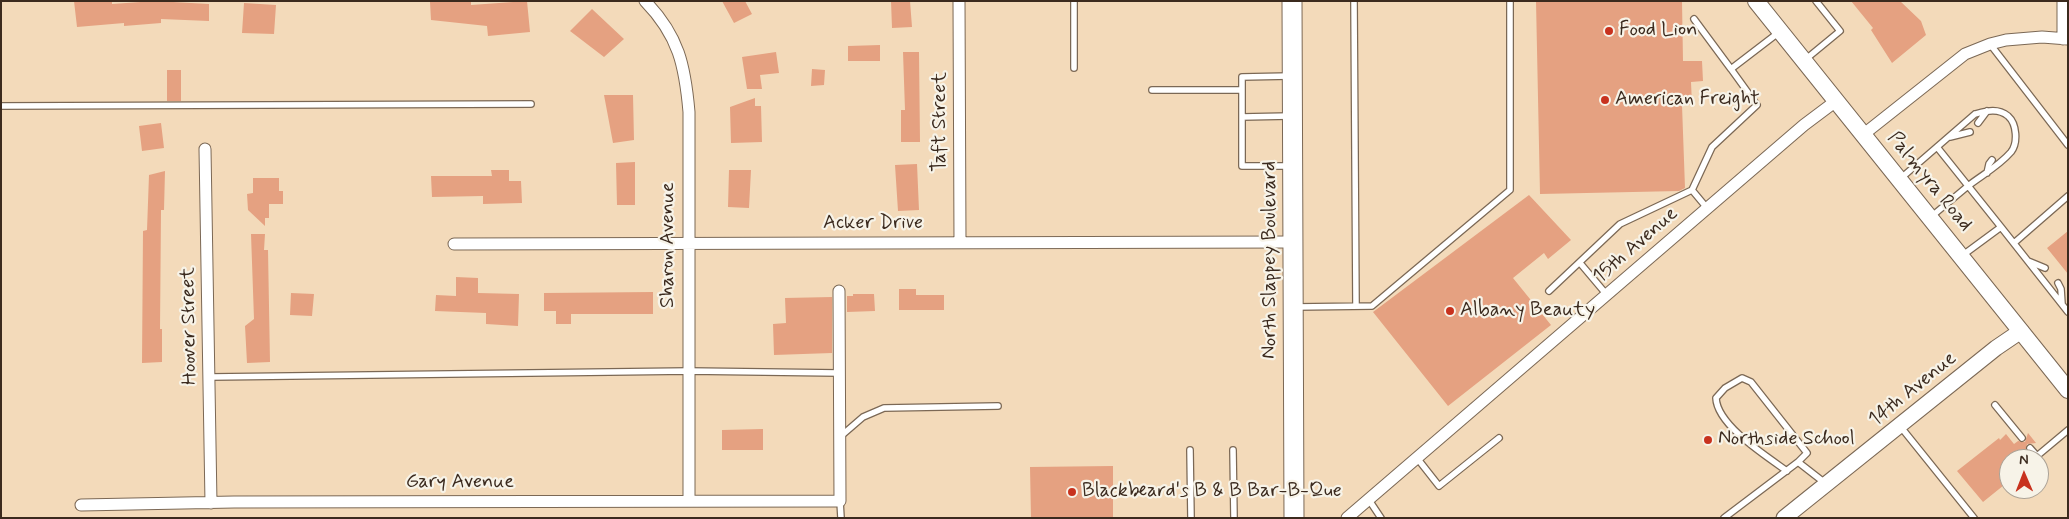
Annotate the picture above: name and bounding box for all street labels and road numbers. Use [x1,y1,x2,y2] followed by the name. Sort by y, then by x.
[929,72,953,172] street label: Taft Street
[1881,127,1977,237] street label: Palmyra Road
[1259,161,1283,359] street label: North Slappey Boulevard
[657,182,681,308] street label: Sharon Avenue
[1589,203,1683,289] street label: 15th Avenue
[823,212,923,236] street label: Acker Drive
[177,267,203,385] street label: Hoover Street
[1864,347,1962,433] street label: 14th Avenue
[406,471,514,495] street label: Gary Avenue

